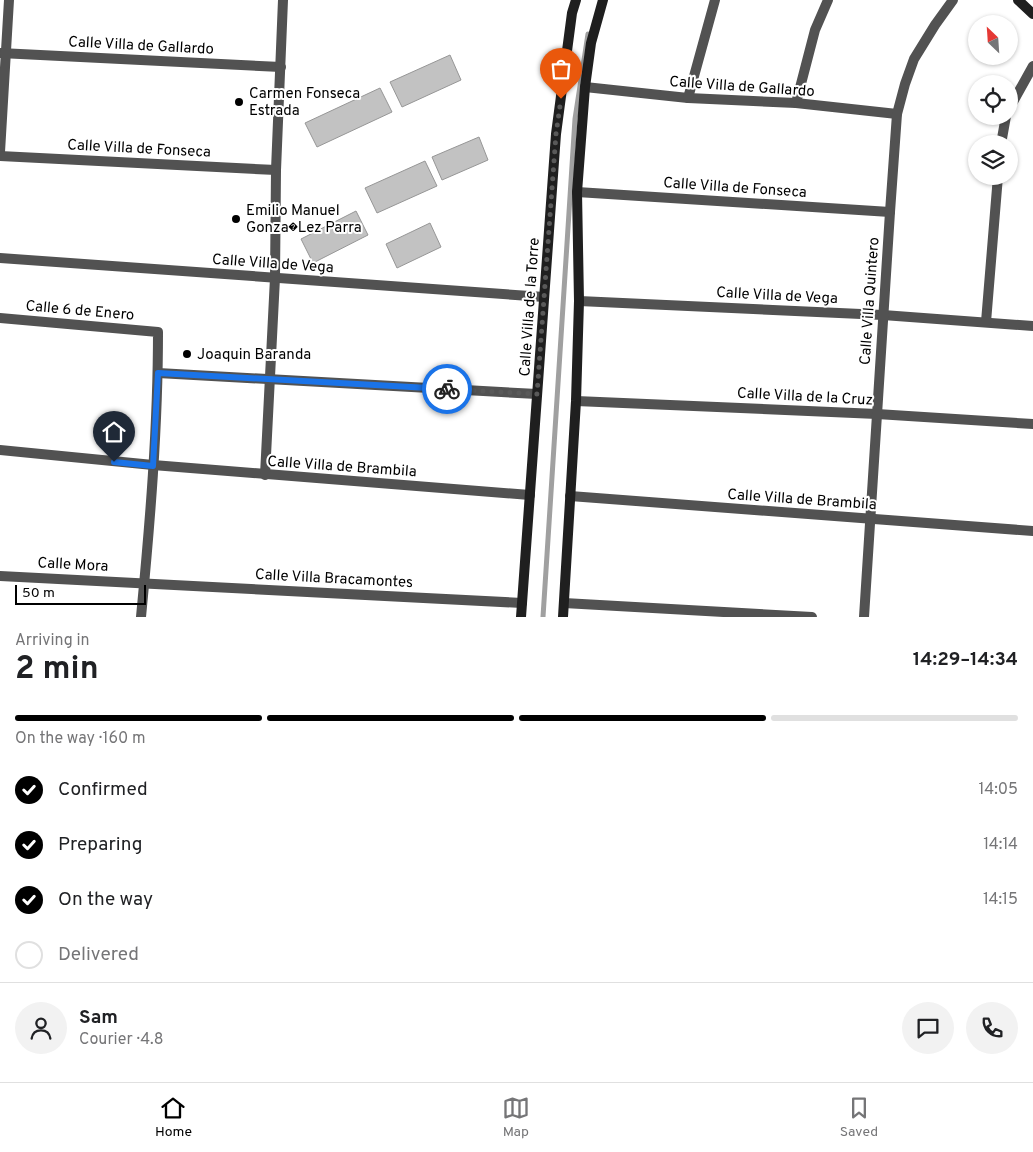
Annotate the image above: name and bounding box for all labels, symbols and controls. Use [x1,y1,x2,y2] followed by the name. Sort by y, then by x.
[968,15,1018,65] north arrow
[968,15,1018,185] map controls
[68,33,214,60] street label: Calle Villa de Gallardo
[540,48,582,99] pin
[547,55,575,83] icon: bag
[669,73,815,102] street label: Calle Villa de Gallardo
[968,75,1018,125] button: locate
[249,85,360,121] place label: Carmen Fonseca Estrada
[233,96,245,108] marker: Carmen Fonseca Estrada
[968,135,1018,185] button: layers
[67,136,211,163] street label: Calle Villa de Fonseca
[663,174,807,203] street label: Calle Villa de Fonseca
[246,202,362,238] place label: Emilio Manuel Gonza�Lez Parra
[230,213,242,225] marker: Emilio Manuel Gonza�Lez Parra
[857,236,884,366] street label: Calle Villa Quintero
[516,237,545,377] street label: Calle Villa de la Torre
[211,251,334,278] street label: Calle Villa de Vega
[716,284,838,309] street label: Calle Villa de Vega
[25,297,135,326] street label: Calle 6 de Enero
[197,346,311,365] place label: Joaquin Baranda
[181,348,193,360] marker: Joaquin Baranda
[422,364,472,414] courier
[433,375,461,403] icon: bike
[736,384,873,411] street label: Calle Villa de la Cruz
[93,411,135,462] pin
[100,418,128,446] icon: home
[267,453,417,482] street label: Calle Villa de Brambila
[727,486,877,515] street label: Calle Villa de Brambila
[37,554,109,577] street label: Calle Mora
[254,566,413,593] street label: Calle Villa Bracamontes
[15,582,146,605] scale bar
[22,585,55,602] text: 50 m
[15,631,90,651] text: Arriving in
[913,648,1018,672] text: 14:29–14:34
[15,650,99,690] text: 2 min
[15,729,146,749] text: On the way · 160 m
[15,776,43,804] icon: check
[58,778,148,802] text: Confirmed
[979,780,1018,800] text: 14:05
[15,831,43,859] icon: check
[58,833,142,857] text: Preparing
[983,835,1018,855] text: 14:14
[15,886,43,914] icon: check
[58,888,153,912] text: On the way
[983,890,1018,910] text: 14:15
[58,943,139,967] text: Delivered
[15,1002,67,1054] button: person
[902,1002,954,1054] button: chat
[966,1002,1018,1054] button: phone
[79,1006,118,1030] text: Sam
[79,1030,163,1050] text: Courier · 4.8
[155,1094,192,1141] tab: Home
[502,1094,530,1141] tab: Map
[840,1094,878,1141] tab: Saved

